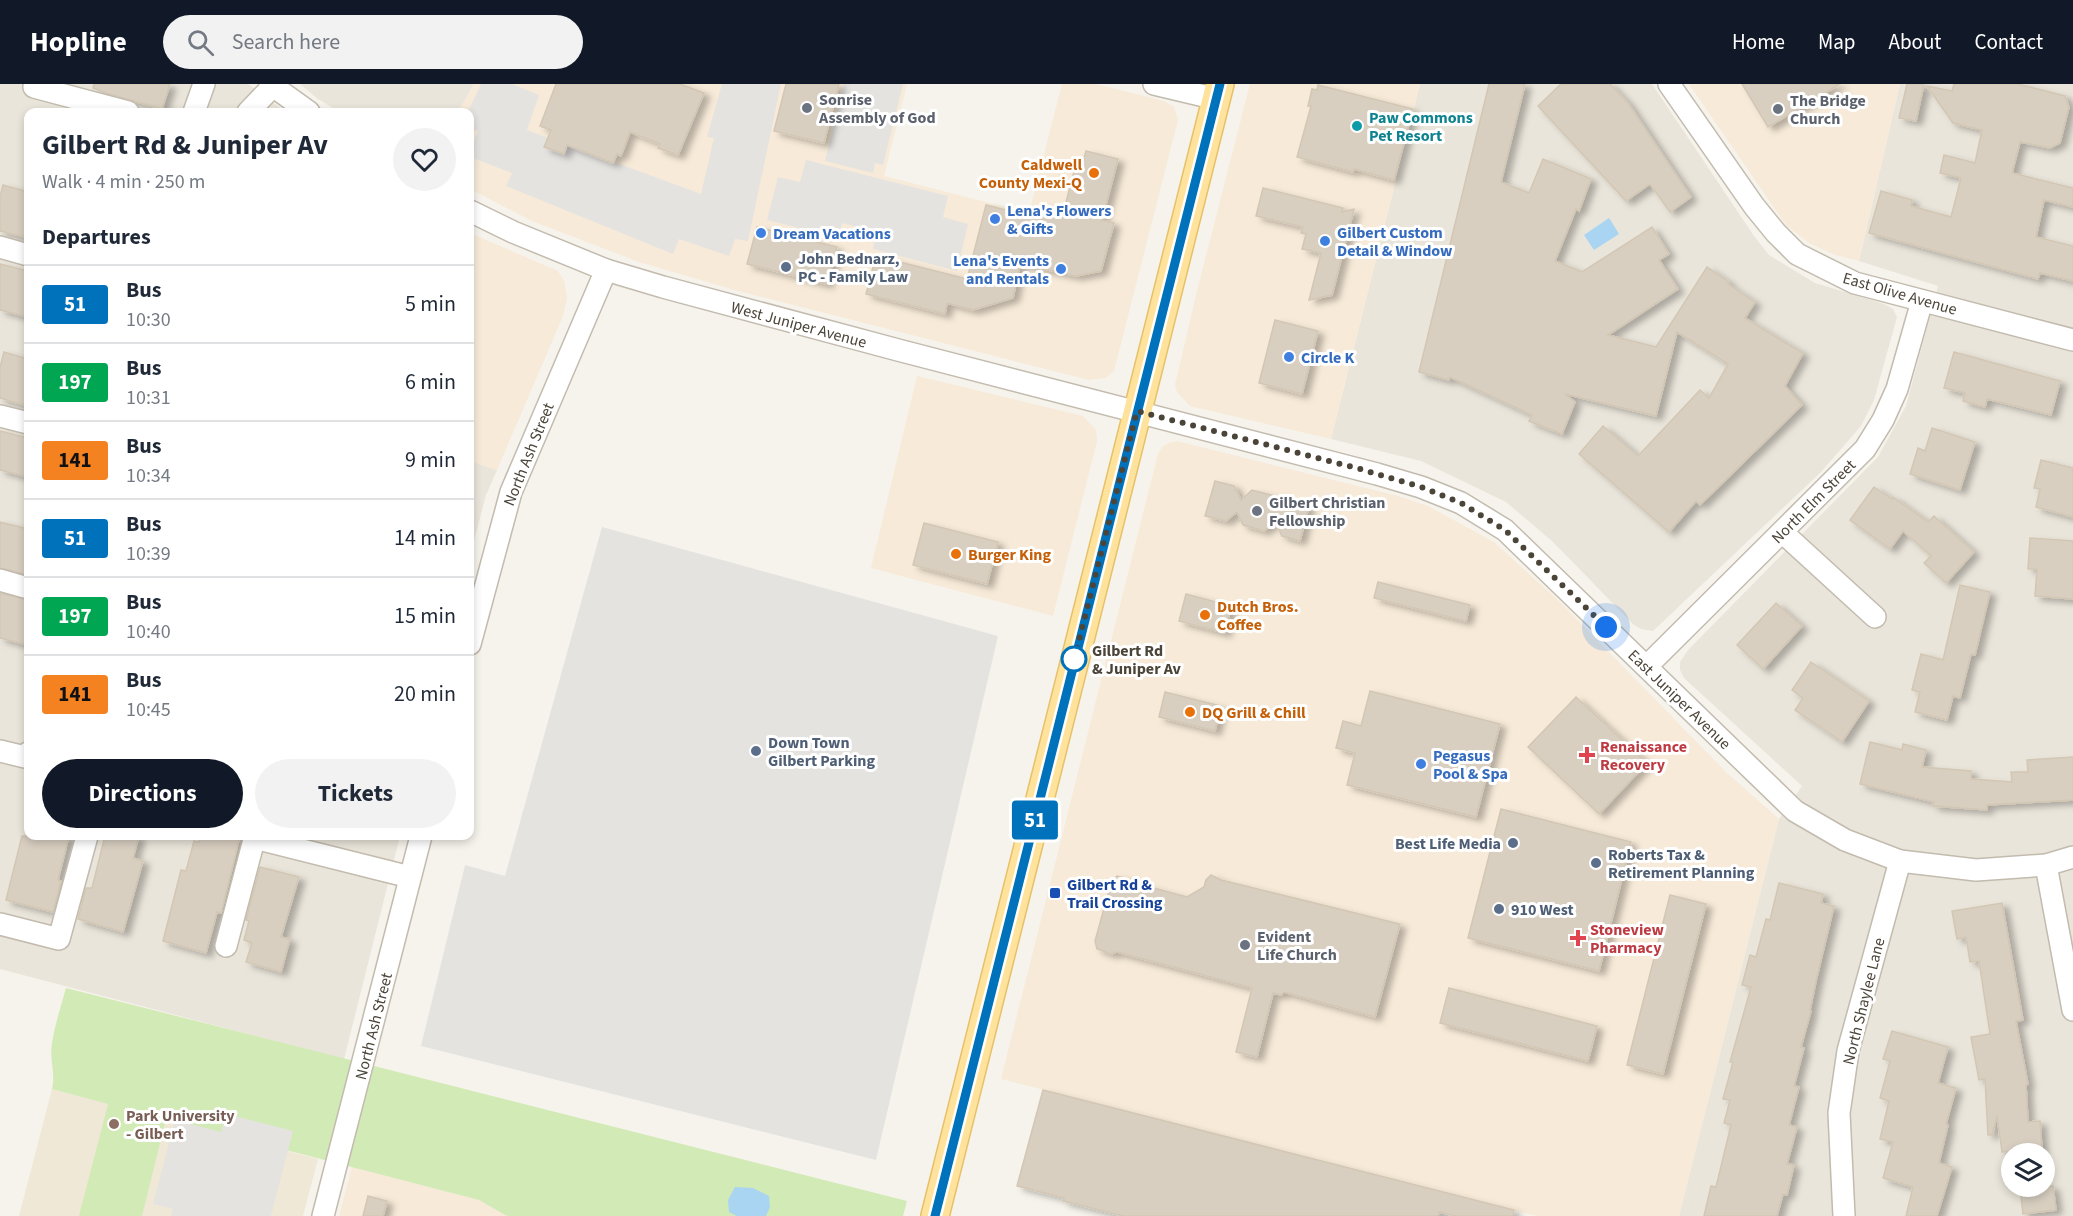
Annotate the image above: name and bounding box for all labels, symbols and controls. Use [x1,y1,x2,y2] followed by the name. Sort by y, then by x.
[163,15,583,69] search box
[30,22,127,62] text: Hopline
[184,26,217,59] icon: search
[232,26,340,58] text: Search here
[1732,27,1785,57] text: Home
[1818,27,1856,57] text: Map
[1889,27,1941,57] text: About
[1974,27,2043,57] text: Contact
[818,89,936,129] place label: Sonrise Assembly of God
[1790,90,1866,130] place label: The Bridge Church
[800,101,814,115] marker: Sonrise Assembly of God
[1771,102,1785,116] marker: The Bridge Church
[1369,107,1473,147] place label: Paw Commons Pet Resort
[1350,119,1364,133] marker: Paw Commons Pet Resort
[42,125,328,165] text: Gilbert Rd & Juniper Av
[393,128,456,191] button: heart
[979,154,1082,194] place label: Caldwell County Mexi-Q
[1087,166,1101,180] marker: Caldwell County Mexi-Q
[42,168,205,196] text: Walk · 4 min · 250 m
[1007,200,1111,240] place label: Lena's Flowers & Gifts
[988,212,1002,226] marker: Lena's Flowers & Gifts
[42,221,151,253] text: Departures
[1337,222,1453,262] place label: Gilbert Custom Detail & Window
[773,223,891,245] place label: Dream Vacations
[754,226,768,240] marker: Dream Vacations
[1318,234,1332,248] marker: Gilbert Custom Detail & Window
[798,248,909,288] place label: John Bednarz, PC - Family Law
[953,250,1049,290] place label: Lena's Events and Rentals
[779,260,793,274] marker: John Bednarz, PC - Family Law
[1054,262,1068,276] marker: Lena's Events and Rentals
[1840,267,1960,321] street label: East Olive Avenue
[126,274,162,306] text: Bus
[405,288,456,320] text: 5 min
[64,289,86,319] text: 51
[729,296,869,354] street label: West Juniper Avenue
[126,306,171,334] text: 10:30
[1301,347,1354,369] place label: Circle K
[1282,350,1296,364] marker: Circle K
[126,352,162,384] text: Bus
[405,366,456,398] text: 6 min
[58,367,92,397] text: 197
[126,384,171,412] text: 10:31
[498,399,560,509] street label: North Ash Street
[126,430,162,462] text: Bus
[405,444,456,476] text: 9 min
[58,445,92,475] text: 141
[1767,454,1861,549] street label: North Elm Street
[126,462,171,490] text: 10:34
[1269,492,1385,532] place label: Gilbert Christian Fellowship
[1250,504,1264,518] marker: Gilbert Christian Fellowship
[126,508,162,540] text: Bus
[394,522,456,554] text: 14 min
[64,523,86,553] text: 51
[126,540,171,568] text: 10:39
[968,544,1051,566] place label: Burger King
[949,547,963,561] marker: Burger King
[126,586,162,618] text: Bus
[1217,596,1299,636] place label: Dutch Bros. Coffee
[394,600,456,632] text: 15 min
[58,601,92,631] text: 197
[1198,608,1212,622] marker: Dutch Bros. Coffee
[1591,612,1621,642] your location
[126,618,171,646] text: 10:40
[1092,640,1182,680] place label: Gilbert Rd & Juniper Av
[1623,645,1736,755] street label: East Juniper Avenue
[1061,646,1087,672] marker: Gilbert Rd & Juniper Av
[126,664,162,696] text: Bus
[394,678,456,710] text: 20 min
[58,679,92,709] text: 141
[126,696,171,724] text: 10:45
[1202,702,1306,724] place label: DQ Grill & Chill
[1183,705,1197,719] marker: DQ Grill & Chill
[768,732,875,772] place label: Down Town Gilbert Parking
[1600,736,1687,776] place label: Renaissance Recovery
[749,744,763,758] marker: Down Town Gilbert Parking
[1433,745,1508,785] place label: Pegasus Pool & Spa
[1578,746,1596,764] marker: Renaissance Recovery
[1414,757,1428,771] marker: Pegasus Pool & Spa
[42,759,243,828] button: Directions
[255,759,456,828] button: Tickets
[1008,800,1062,840] line badge: 51
[1024,805,1046,835] text: 51
[1395,833,1501,855] place label: Best Life Media
[1506,836,1520,850] marker: Best Life Media
[1608,844,1755,884] place label: Roberts Tax & Retirement Planning
[1589,856,1603,870] marker: Roberts Tax & Retirement Planning
[1067,874,1163,914] place label: Gilbert Rd & Trail Crossing
[1048,886,1062,900] marker: Gilbert Rd & Trail Crossing
[1511,899,1574,921] place label: 910 West
[1492,902,1506,916] marker: 910 West
[1590,919,1664,959] place label: Stoneview Pharmacy
[1257,926,1337,966] place label: Evident Life Church
[1571,931,1585,945] marker: Stoneview Pharmacy
[1838,935,1890,1067] street label: North Shaylee Lane
[1238,938,1252,952] marker: Evident Life Church
[350,970,398,1082] street label: North Ash Street
[126,1105,235,1145] place label: Park University - Gilbert
[107,1117,121,1131] marker: Park University - Gilbert
[2001,1143,2055,1197] map controls
[2001,1143,2055,1197] button: layers

